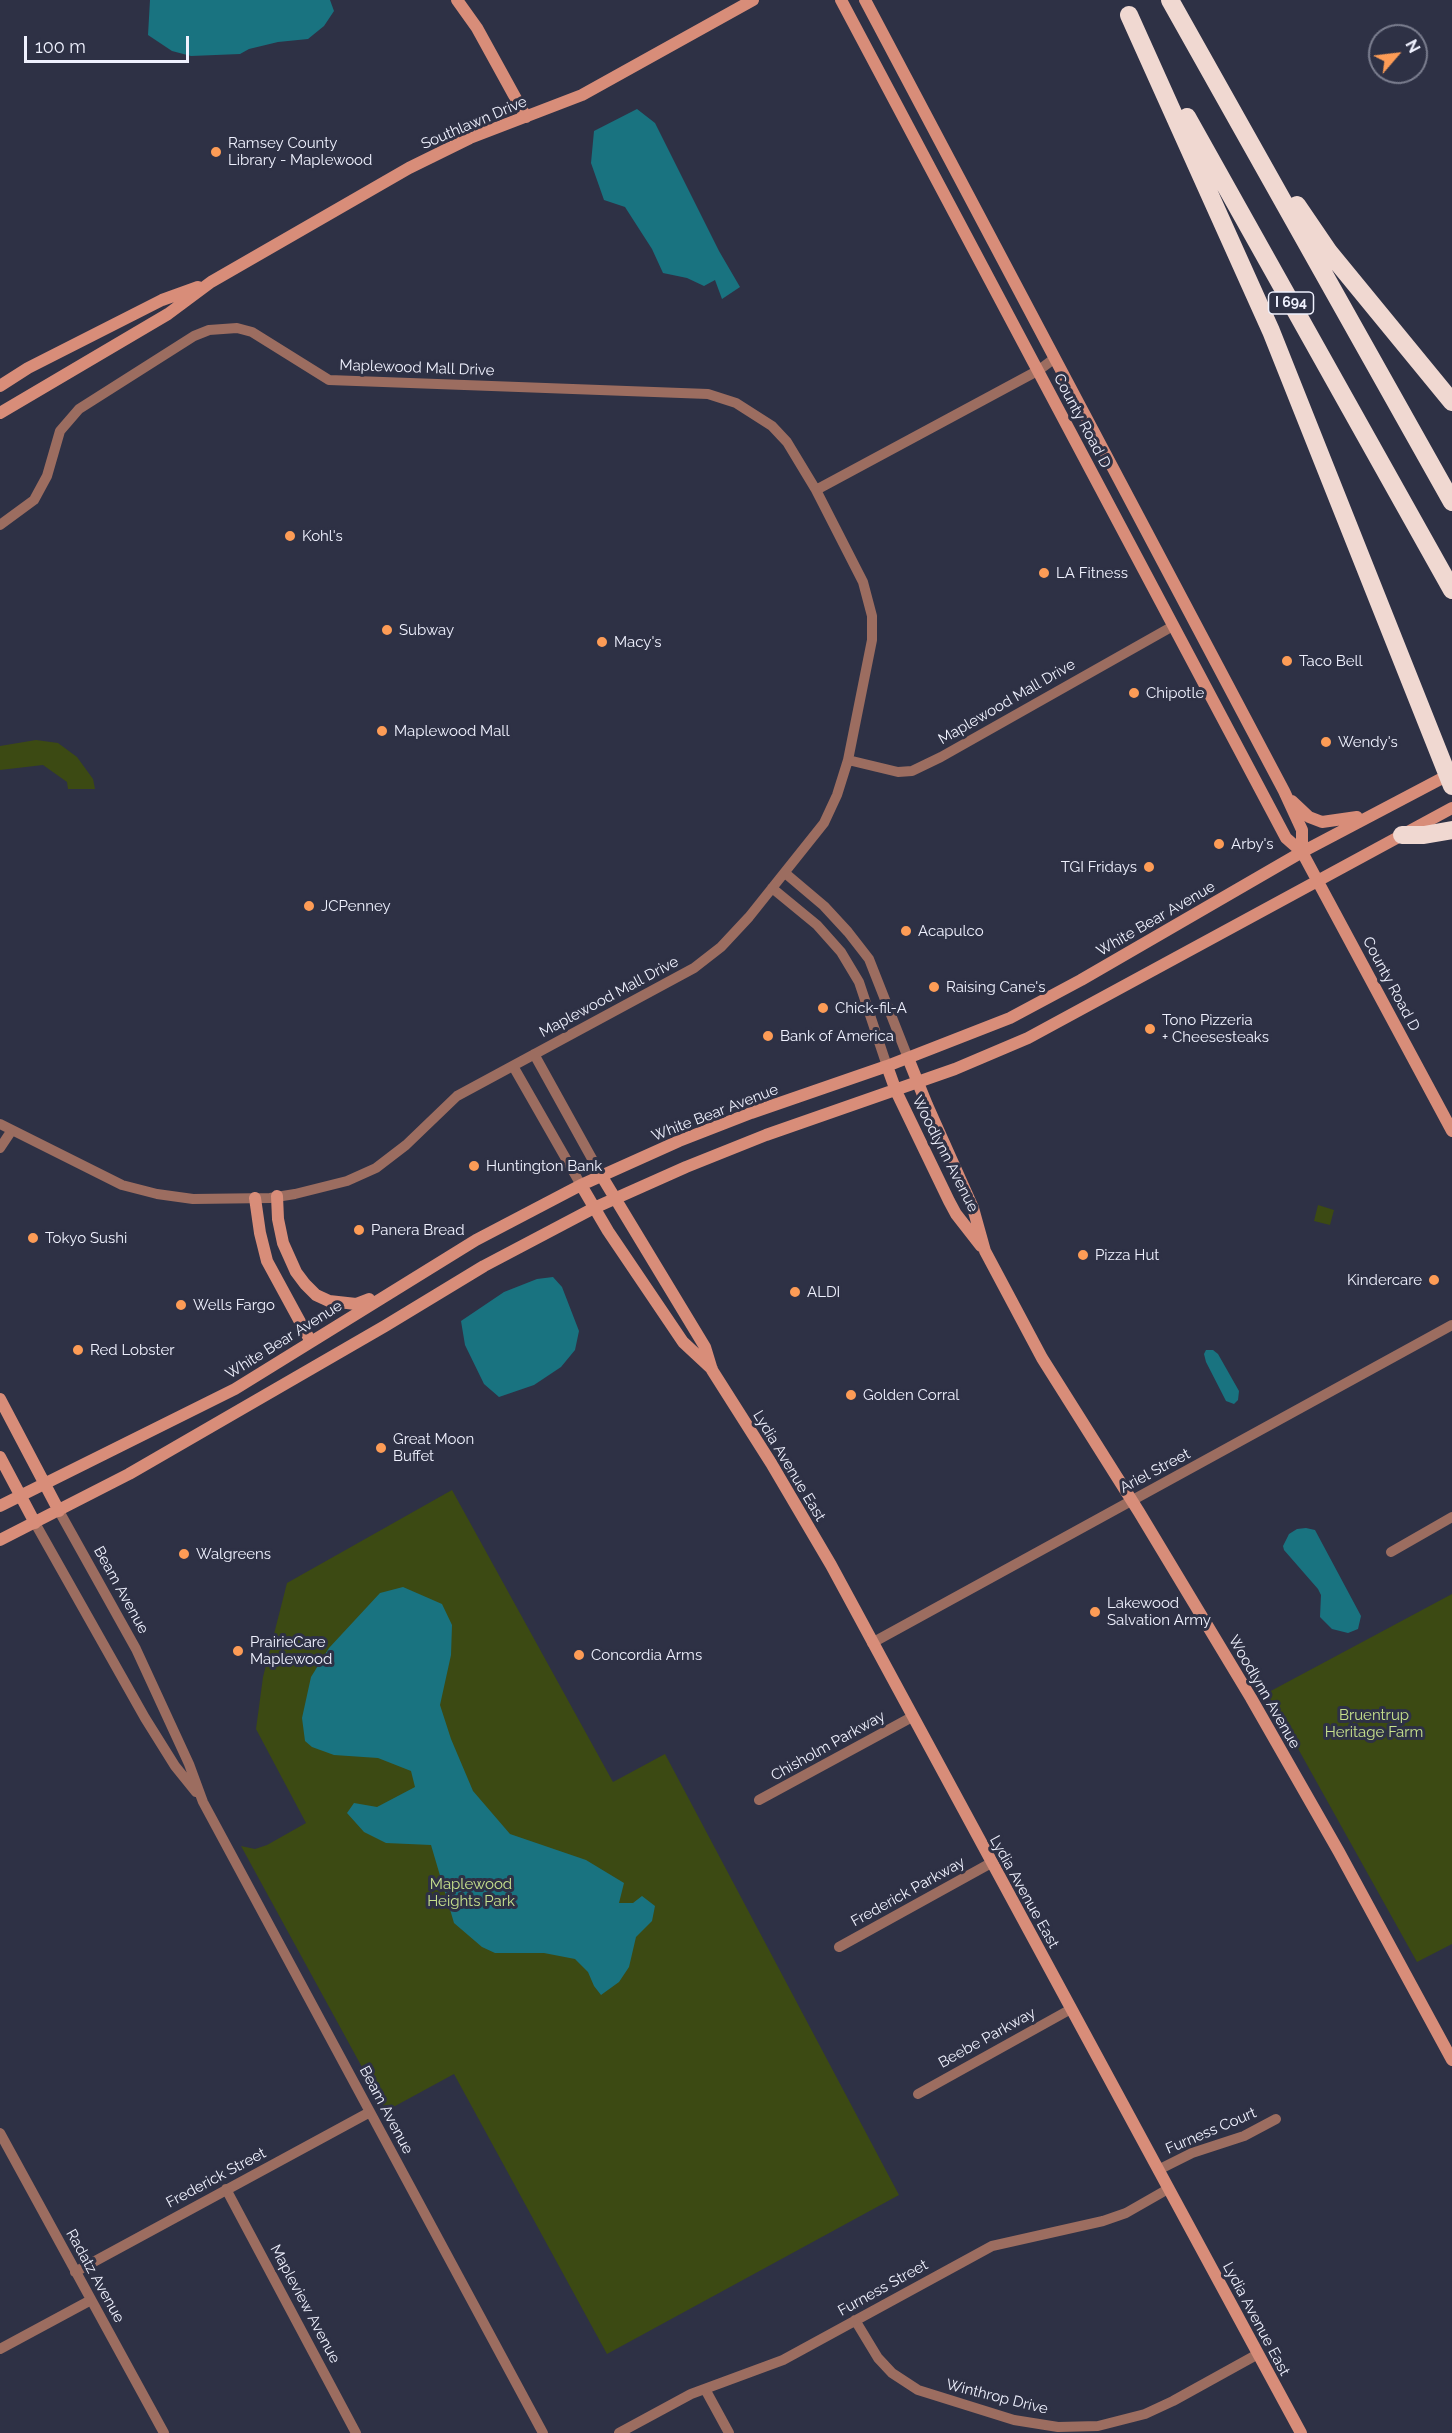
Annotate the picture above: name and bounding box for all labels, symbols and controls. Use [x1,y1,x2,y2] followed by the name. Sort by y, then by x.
[27,24,192,62] scale bar
[1368,24,1428,84] north arrow
[35,36,86,57] text: 100 m
[1401,36,1424,56] text: N
[418,93,530,153] street label: Southlawn Drive
[228,134,372,169] place label: Ramsey County Library - Maplewood
[209,145,223,159] marker: Ramsey County Library - Maplewood
[1268,292,1314,314] road number: I 694
[339,356,495,380] street label: Maplewood Mall Drive
[1050,371,1114,471] street label: County Road D
[302,527,343,545] place label: Kohl's
[283,529,297,543] marker: Kohl's
[1056,564,1128,582] place label: LA Fitness
[1037,566,1051,580] marker: LA Fitness
[399,621,454,639] place label: Subway
[380,623,394,637] marker: Subway
[614,633,662,651] place label: Macy's
[595,635,609,649] marker: Macy's
[1299,652,1363,670] place label: Taco Bell
[1280,654,1294,668] marker: Taco Bell
[935,655,1079,749] street label: Maplewood Mall Drive
[1146,684,1204,702] place label: Chipotle
[1127,686,1141,700] marker: Chipotle
[394,722,510,740] place label: Maplewood Mall
[375,724,389,738] marker: Maplewood Mall
[1338,733,1398,751] place label: Wendy's
[1319,735,1333,749] marker: Wendy's
[1231,835,1274,853] place label: Arby's
[1212,837,1226,851] marker: Arby's
[1061,858,1137,876] place label: TGI Fridays
[1142,860,1156,874] marker: TGI Fridays
[1094,878,1218,960] street label: White Bear Avenue
[321,897,391,915] place label: JCPenney
[302,899,316,913] marker: JCPenney
[918,922,984,940] place label: Acapulco
[899,924,913,938] marker: Acapulco
[1359,934,1423,1034] street label: County Road D
[536,953,682,1041] street label: Maplewood Mall Drive
[946,978,1045,996] place label: Raising Cane's
[927,980,941,994] marker: Raising Cane's
[835,999,907,1017] place label: Chick-fil-A
[816,1001,830,1015] marker: Chick-fil-A
[1162,1011,1269,1046] place label: Tono Pizzeria + Cheesesteaks
[1143,1022,1157,1036] marker: Tono Pizzeria + Cheesesteaks
[780,1027,894,1045] place label: Bank of America
[761,1029,775,1043] marker: Bank of America
[649,1081,781,1145] street label: White Bear Avenue
[908,1093,982,1215] street label: Woodlynn Avenue
[486,1157,602,1175] place label: Huntington Bank
[467,1159,481,1173] marker: Huntington Bank
[371,1221,465,1239] place label: Panera Bread
[352,1223,366,1237] marker: Panera Bread
[45,1229,127,1247] place label: Tokyo Sushi
[26,1231,40,1245] marker: Tokyo Sushi
[1095,1246,1159,1264] place label: Pizza Hut
[1076,1248,1090,1262] marker: Pizza Hut
[1347,1271,1422,1289] place label: Kindercare
[1427,1273,1441,1287] marker: Kindercare
[807,1283,840,1301] place label: ALDI
[788,1285,802,1299] marker: ALDI
[193,1296,275,1314] place label: Wells Fargo
[222,1297,346,1383] street label: White Bear Avenue
[174,1298,188,1312] marker: Wells Fargo
[90,1341,174,1359] place label: Red Lobster
[71,1343,85,1357] marker: Red Lobster
[863,1386,959,1404] place label: Golden Corral
[844,1388,858,1402] marker: Golden Corral
[749,1407,829,1525] street label: Lydia Avenue East
[393,1430,474,1465] place label: Great Moon Buffet
[374,1441,388,1455] marker: Great Moon Buffet
[1117,1445,1193,1497] street label: Ariel Street
[90,1543,152,1637] street label: Beam Avenue
[196,1545,271,1563] place label: Walgreens
[177,1547,191,1561] marker: Walgreens
[1107,1594,1211,1629] place label: Lakewood Salvation Army
[1088,1605,1102,1619] marker: Lakewood Salvation Army
[1224,1632,1304,1752] street label: Woodlynn Avenue
[250,1633,332,1668] place label: PrairieCare Maplewood
[231,1644,245,1658] marker: PrairieCare Maplewood
[591,1646,702,1664] place label: Concordia Arms
[572,1648,586,1662] marker: Concordia Arms
[1325,1706,1423,1741] park label: Bruentrup Heritage Farm
[768,1707,888,1785] street label: Chisholm Parkway
[986,1833,1062,1951] street label: Lydia Avenue East
[848,1853,968,1931] street label: Frederick Parkway
[427,1875,515,1910] park label: Maplewood Heights Park
[935,2004,1039,2072] street label: Beebe Parkway
[355,2063,417,2157] street label: Beam Avenue
[1163,2104,1259,2158] street label: Furness Court
[163,2144,269,2212] street label: Frederick Street
[62,2226,128,2326] street label: Radatz Avenue
[266,2242,344,2366] street label: Mapleview Avenue
[835,2256,931,2320] street label: Furness Street
[1218,2259,1294,2379] street label: Lydia Avenue East
[944,2376,1050,2418] street label: Winthrop Drive

